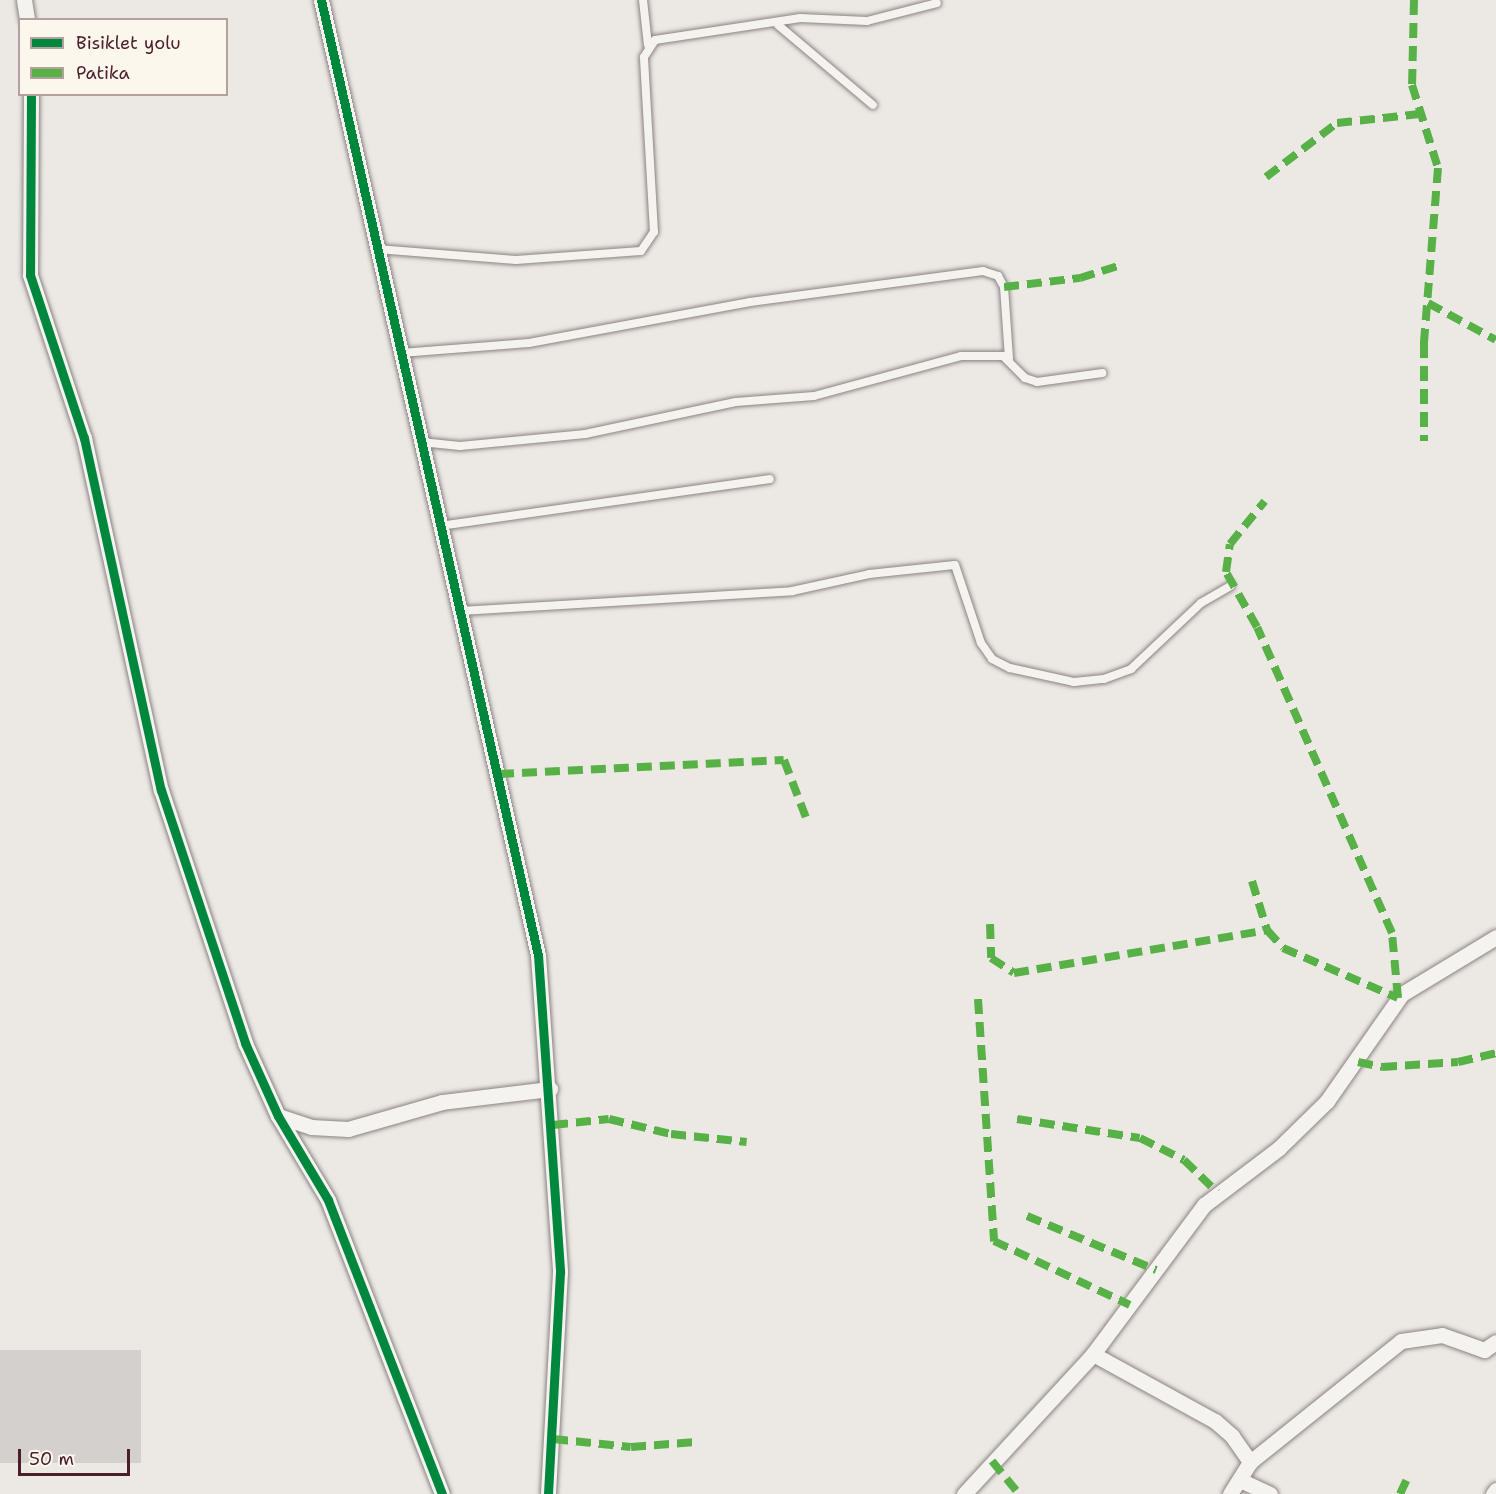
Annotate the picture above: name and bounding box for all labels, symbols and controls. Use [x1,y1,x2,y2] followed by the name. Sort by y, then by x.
[18,18,228,96] legend
[76,31,181,55] text: Bisiklet yolu
[76,61,130,85] text: Patika
[21,1437,134,1475] scale bar
[29,1447,74,1471] text: 50 m

